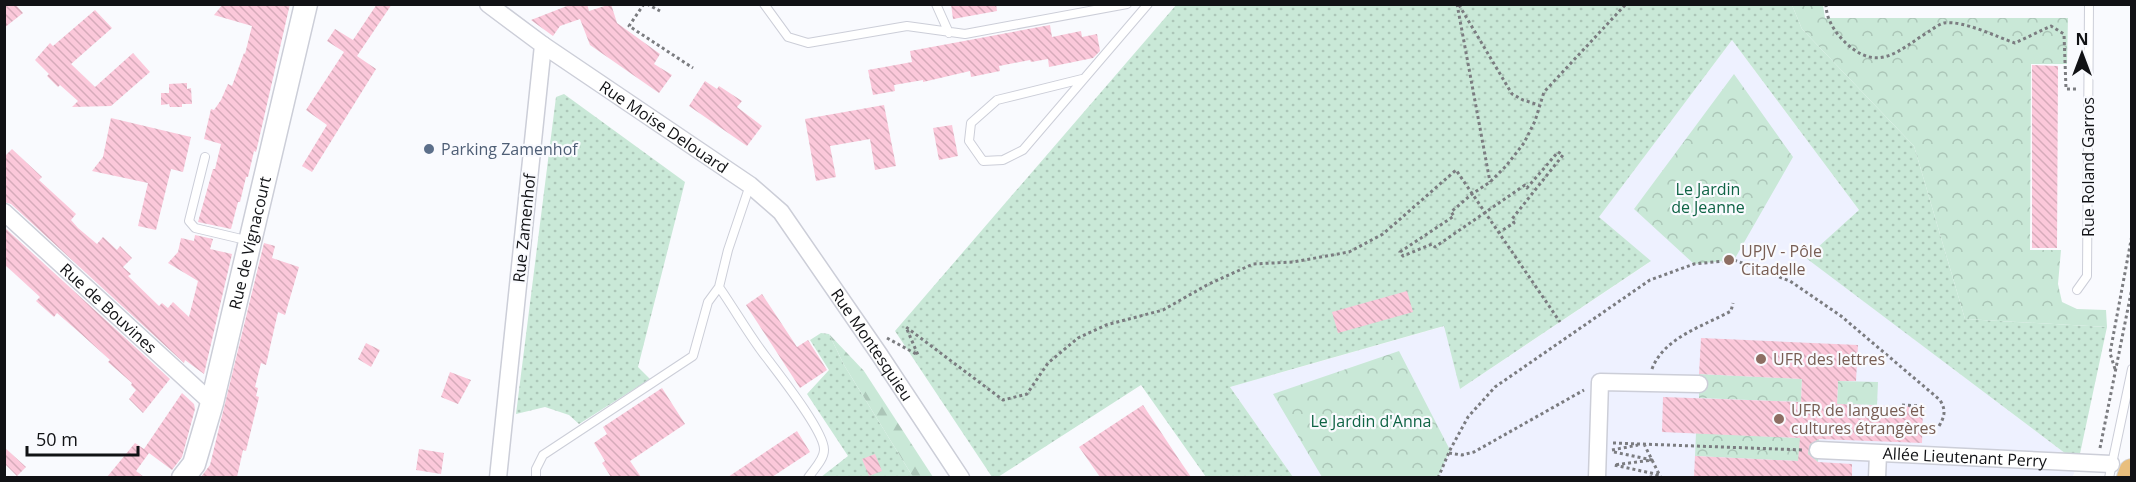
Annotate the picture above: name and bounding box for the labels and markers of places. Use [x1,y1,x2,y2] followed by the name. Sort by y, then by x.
[441,138,579,160] place label: Parking Zamenhof
[422,142,436,156] marker: Parking Zamenhof
[1741,240,1822,280] place label: UPJV - Pôle Citadelle
[1722,253,1736,267] marker: UPJV - Pôle Citadelle
[1773,348,1885,370] place label: UFR des lettres
[1754,352,1768,366] marker: UFR des lettres
[1791,399,1936,439] place label: UFR de langues et cultures étrangères
[1772,412,1786,426] marker: UFR de langues et cultures étrangères

